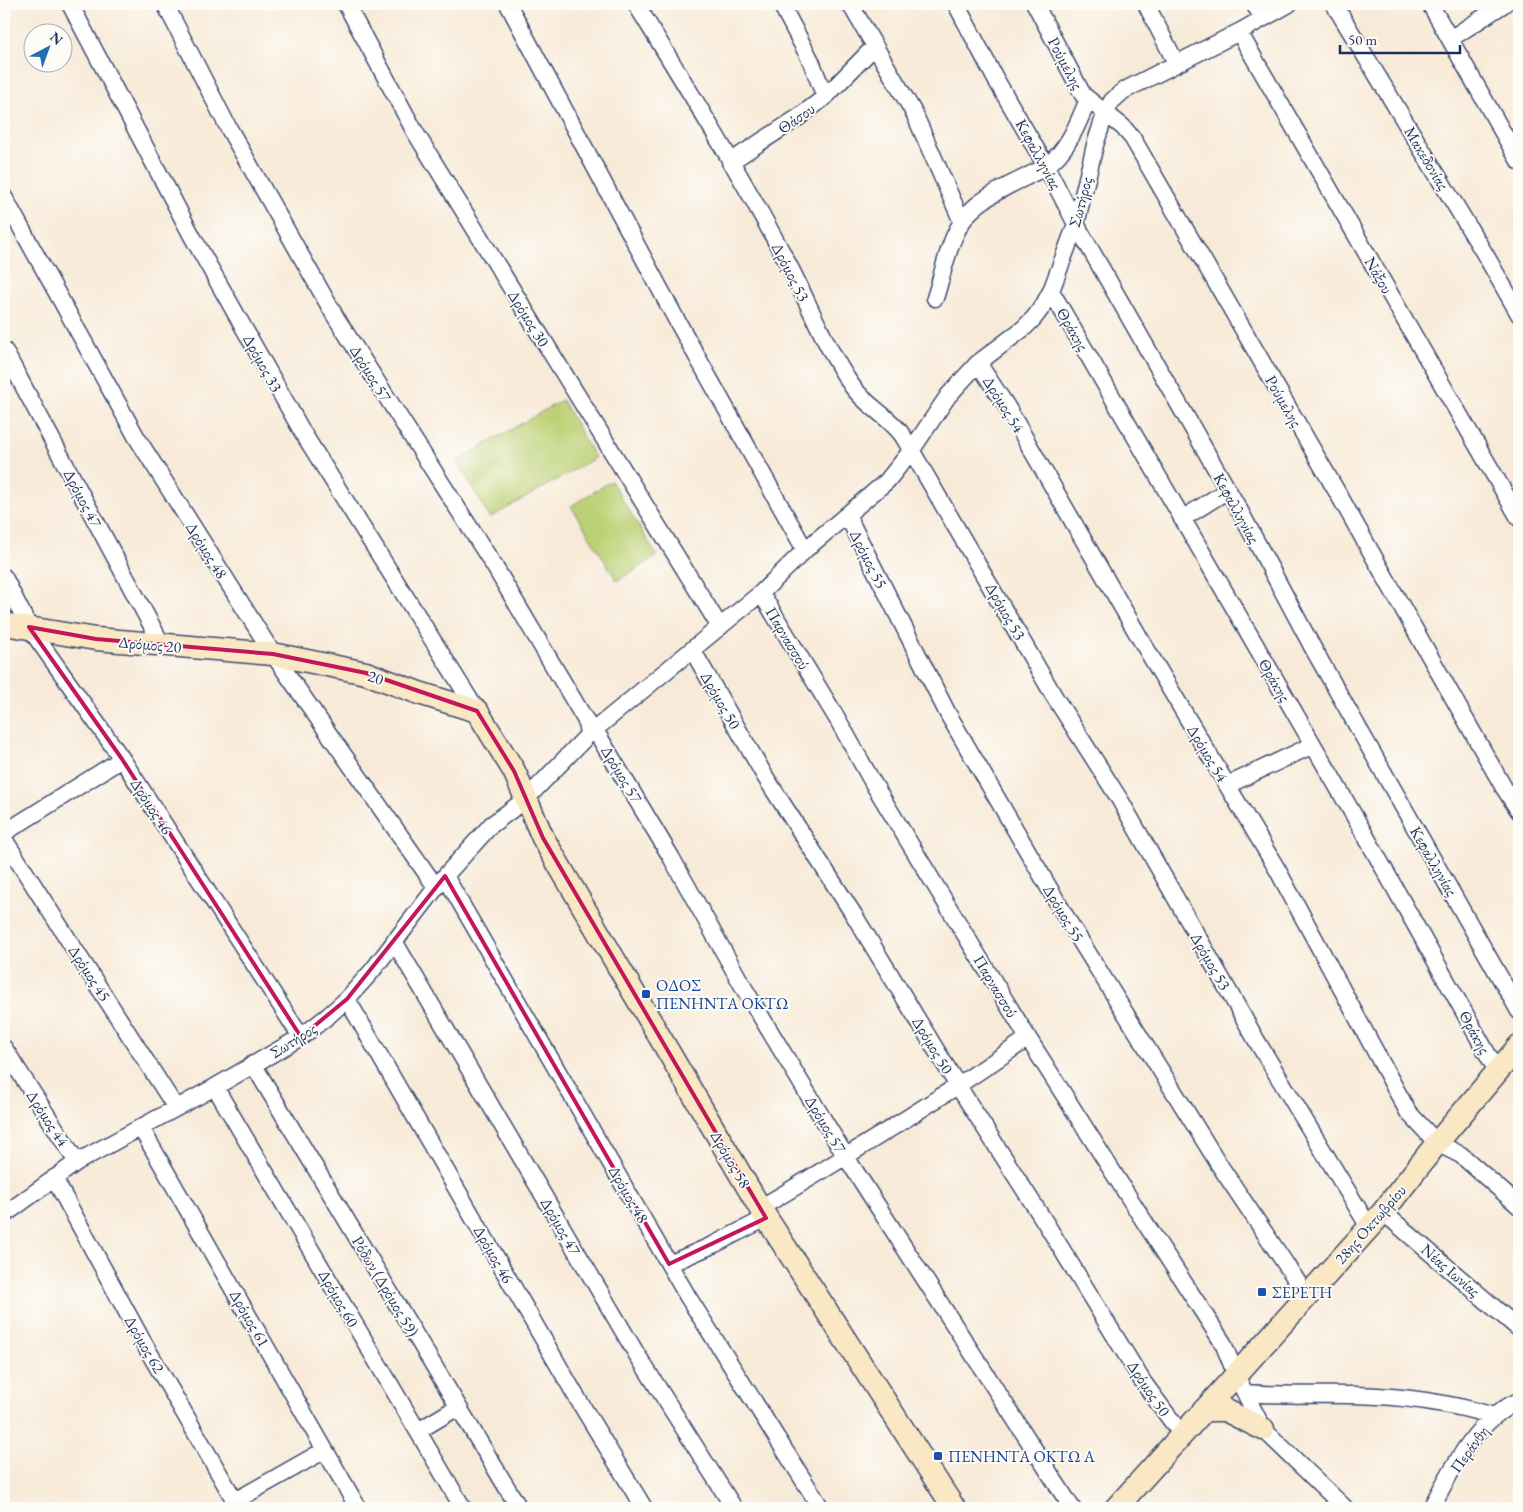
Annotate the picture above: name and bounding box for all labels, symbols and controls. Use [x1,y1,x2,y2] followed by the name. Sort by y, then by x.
[22,22,72,72] north arrow
[1340,22,1460,54] scale bar
[46,28,67,49] text: N
[1348,30,1377,49] text: 50 m
[1043,33,1088,94] street label: Ρούμελης
[774,98,819,139] street label: Θάσου
[1011,115,1067,194] street label: Κεφαλληνίας
[1399,123,1454,194] street label: Μακεδονίας
[1064,174,1097,230] street label: Σωτήρος
[767,239,814,305] street label: Δρόμος 53
[1360,253,1397,298] street label: Νάξου
[503,286,554,351] street label: Δρόμος 30
[1052,304,1094,355] street label: Θράκης
[238,331,287,396] street label: Δρόμος 33
[345,341,396,406] street label: Δρόμος 57
[978,372,1029,437] street label: Δρόμος 54
[1260,372,1307,431] street label: Ρούμελης
[58,465,107,531] street label: Δρόμος 47
[1209,469,1265,548] street label: Κεφαλληνίας
[181,518,232,583] street label: Δρόμος 48
[845,526,892,592] street label: Δρόμος 55
[981,579,1031,644] street label: Δρόμος 53
[761,603,815,674] street label: Παρνασσού
[118,631,183,658] street label: Δρόμος 20
[1254,655,1296,706] street label: Θράκης
[365,665,387,690] street label: 20
[696,668,746,733] street label: Δρόμος 50
[1182,721,1233,786] street label: Δρόμος 54
[596,742,647,807] street label: Δρόμος 57
[126,774,178,839] street label: Δρόμος 46
[1405,822,1462,900] street label: Κεφαλληνίας
[1038,881,1089,946] street label: Δρόμος 55
[1186,929,1236,994] street label: Δρόμος 53
[64,941,116,1005] street label: Δρόμος 45
[969,951,1023,1022] street label: Παρνασσού
[656,975,789,1014] place label: ΟΔΟΣ ΠΕΝΗΝΤΑ ΟΚΤΩ
[640,988,652,1000] marker: ΟΔΟΣ ΠΕΝΗΝΤΑ ΟΚΤΩ
[1454,1007,1495,1058] street label: Θράκης
[907,1013,958,1078] street label: Δρόμος 50
[266,1018,321,1063] street label: Σωτήρος
[22,1086,74,1151] street label: Δρόμος 44
[800,1092,851,1157] street label: Δρόμος 57
[706,1127,756,1192] street label: Δρόμος 58
[604,1162,654,1227] street label: Δρόμος 48
[1330,1180,1411,1269] street label: 28ης Οκτωβρίου
[536,1194,586,1259] street label: Δρόμος 47
[469,1222,519,1287] street label: Δρόμος 46
[347,1232,424,1340] street label: Ρόδων (Δρόμος 59)
[1417,1239,1485,1302] street label: Νέας Ιωνίας
[314,1266,364,1331] street label: Δρόμος 60
[1272,1282,1332,1303] place label: ΣΕΡΕΤΗ
[225,1286,274,1351] street label: Δρόμος 61
[1256,1286,1268,1298] marker: ΣΕΡΕΤΗ
[120,1312,170,1377] street label: Δρόμος 62
[1122,1356,1175,1421] street label: Δρόμος 50
[1445,1422,1494,1477] street label: Περάνθη
[948,1446,1096,1467] place label: ΠΕΝΗΝΤΑ ΟΚΤΩ Α
[932,1450,944,1462] marker: ΠΕΝΗΝΤΑ ΟΚΤΩ Α

